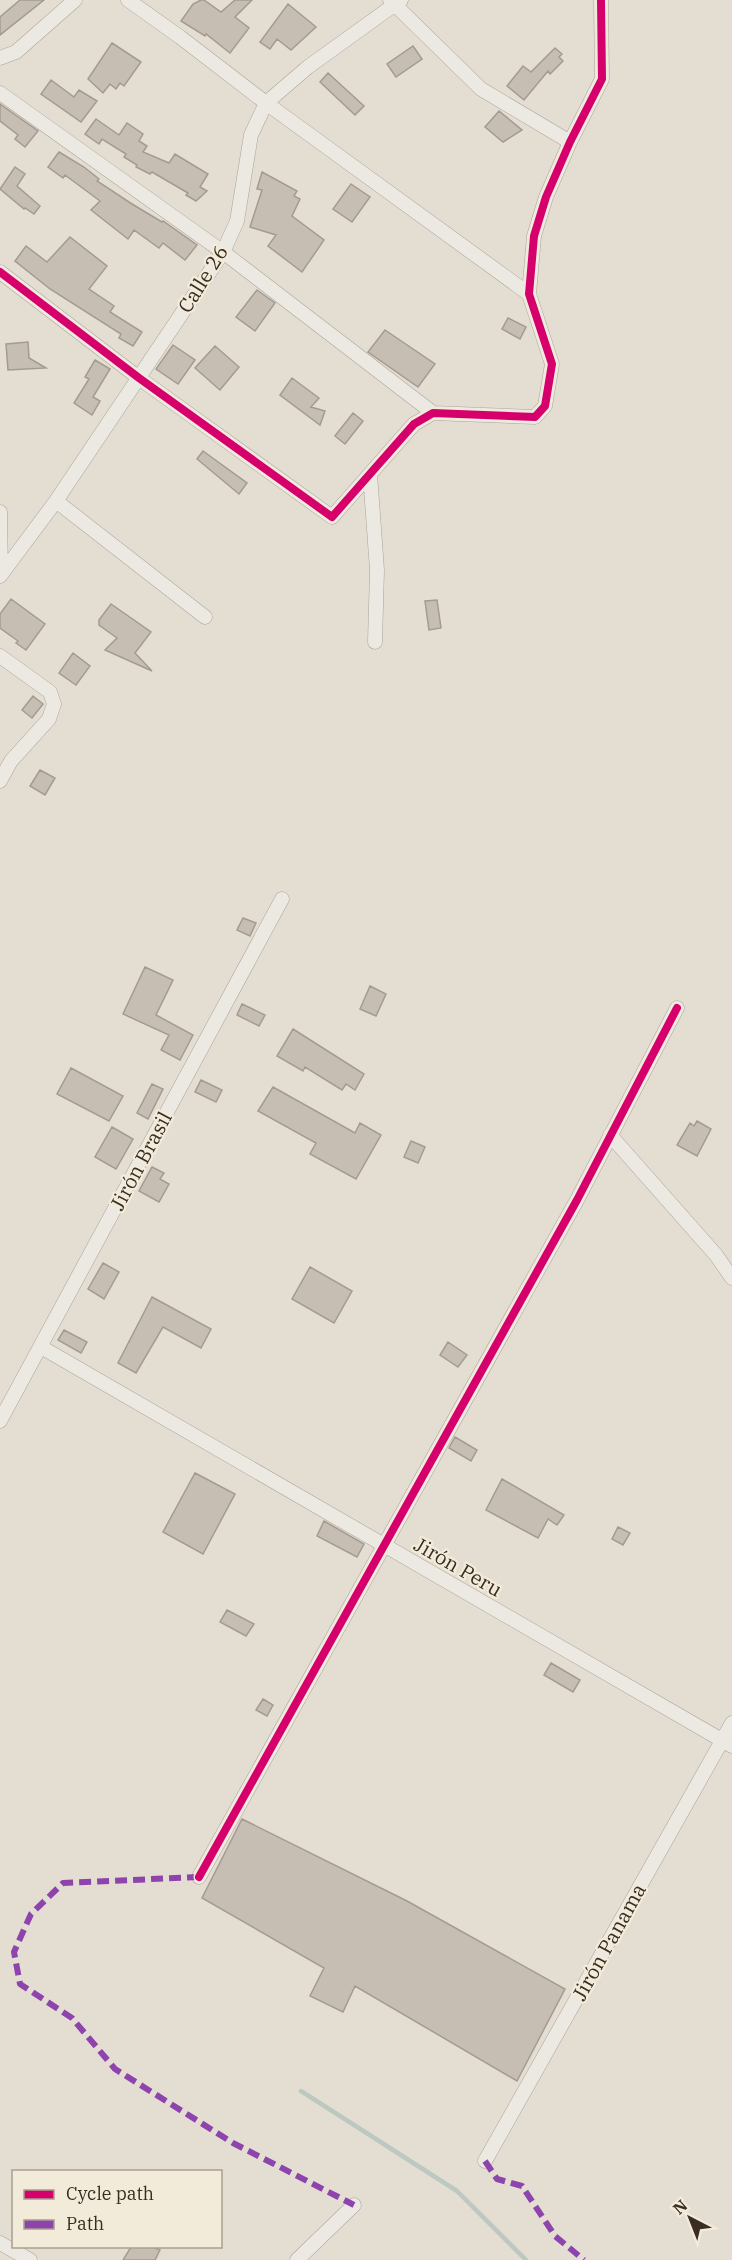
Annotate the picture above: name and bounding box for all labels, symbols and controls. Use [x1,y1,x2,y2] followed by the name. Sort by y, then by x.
[171,240,234,318] street label: Calle 26
[103,1107,178,1215] street label: Jirón Brasil
[409,1531,507,1603] street label: Jirón Peru
[565,1878,652,2005] street label: Jirón Panama
[12,2170,222,2248] legend
[66,2182,154,2205] text: Cycle path
[660,2188,720,2248] north arrow
[669,2195,691,2219] text: N
[66,2212,104,2235] text: Path

